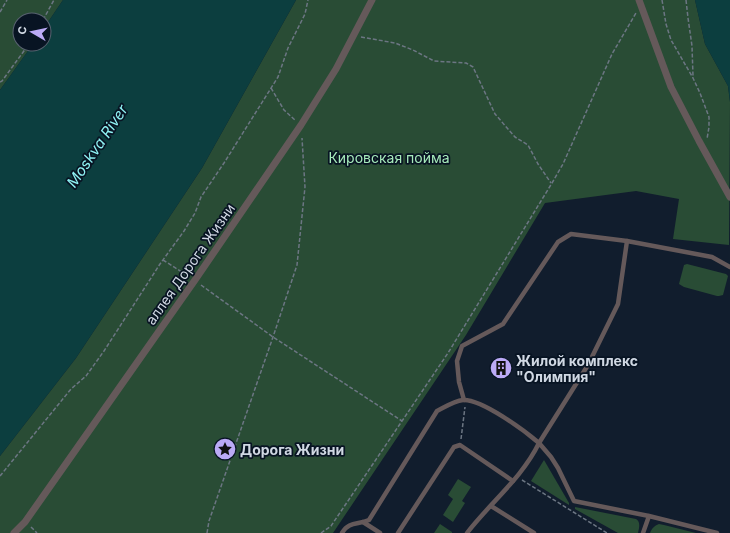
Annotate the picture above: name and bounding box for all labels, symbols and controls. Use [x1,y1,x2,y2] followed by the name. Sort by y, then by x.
[12,12,52,52] north arrow
[15,25,30,36] text: С
[62,101,132,191] water label: Moskva River
[328,149,450,166] park label: Кировская пойма
[142,200,238,328] street label: аллея Дорога Жизни
[516,352,638,385] place label: Жилой комплекс "Олимпия"
[488,355,514,381] building icon: Жилой комплекс "Олимпия"
[212,436,238,462] place icon: Дорога Жизни
[240,441,344,458] place label: Дорога Жизни

